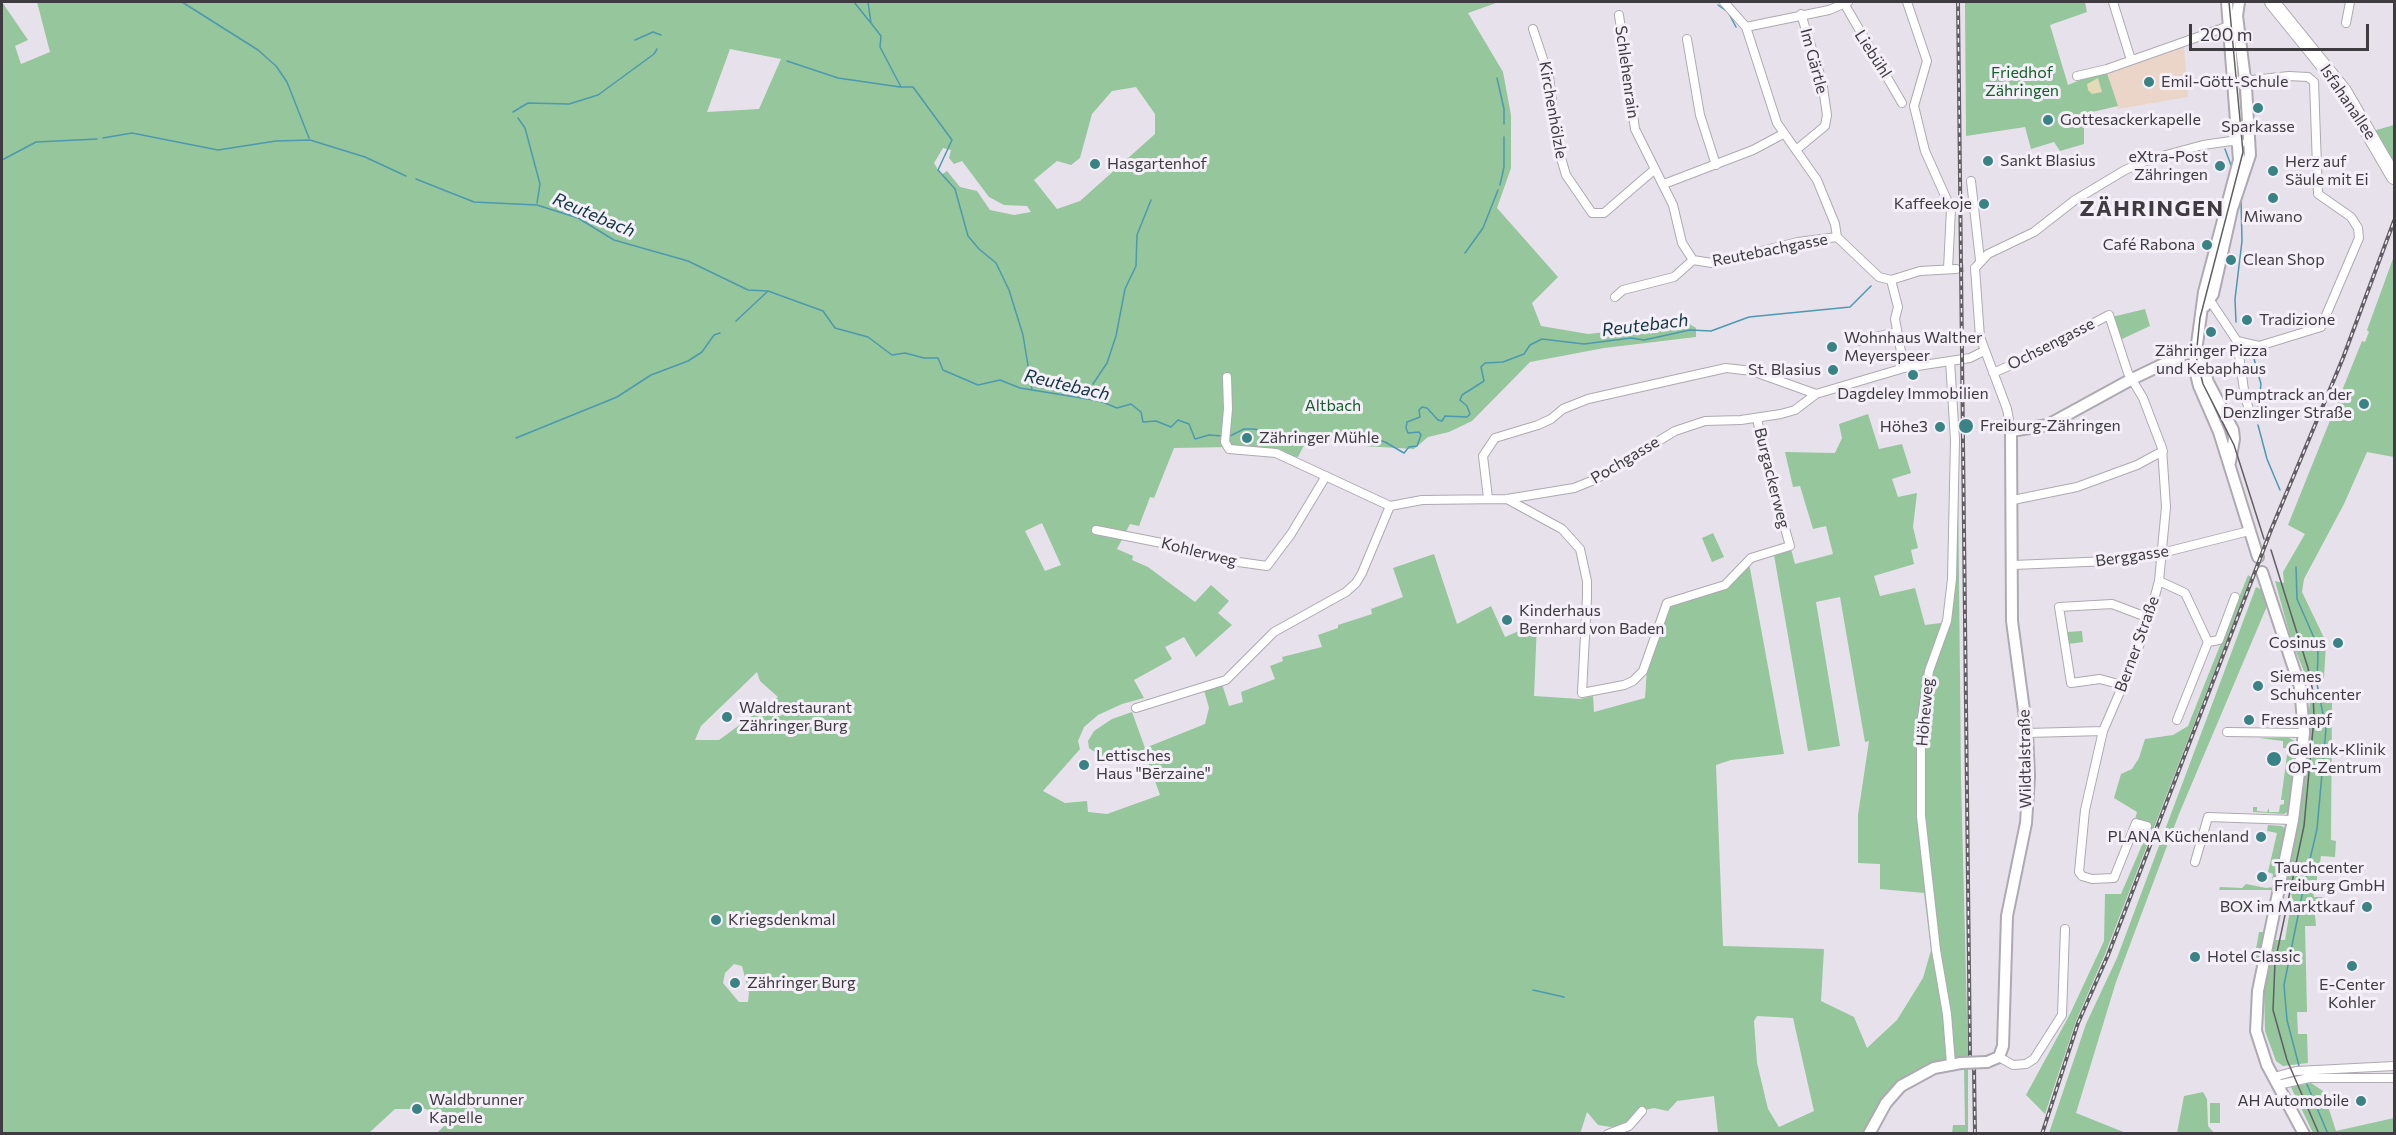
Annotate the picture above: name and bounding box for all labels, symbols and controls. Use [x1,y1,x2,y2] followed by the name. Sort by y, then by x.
[2192,12,2372,50] scale bar
[2200,23,2253,45] text: 200 m
[1611,24,1643,120] street label: Schlehenrain
[1796,26,1832,96] street label: Im Gärtle
[1850,26,1896,82] street label: Liebühl
[1535,60,1571,160] street label: Kirchenhölzle
[2316,61,2380,143] street label: Isfahanallee
[1985,63,2059,101] park label: Friedhof Zähringen
[2161,72,2288,92] place label: Emil-Gött-Schule
[2142,75,2156,89] marker: Emil-Gött-Schule
[2251,101,2265,115] marker: Sparkasse
[2060,110,2201,130] place label: Gottesackerkapelle
[2041,113,2055,127] marker: Gottesackerkapelle
[2221,117,2295,137] place label: Sparkasse
[2128,147,2208,185] place label: eXtra-Post Zähringen
[2000,151,2096,171] place label: Sankt Blasius
[2285,152,2368,190] place label: Herz auf Säule mit Ei
[1107,154,1207,174] place label: Hasgartenhof
[1981,154,1995,168] marker: Sankt Blasius
[1088,157,1102,171] marker: Hasgartenhof
[2213,159,2227,173] marker: eXtra-Post Zähringen
[2266,164,2280,178] marker: Herz auf Säule mit Ei
[550,188,638,242] water label: Reutebach
[2266,191,2280,205] marker: Miwano
[1894,194,1972,214] place label: Kaffeekoje
[2079,196,2225,222] district label: ZÄHRINGEN
[1977,197,1991,211] marker: Kaffeekoje
[2243,207,2303,227] place label: Miwano
[1711,229,1829,271] street label: Reutebachgasse
[2103,235,2195,255] place label: Café Rabona
[2200,238,2214,252] marker: Café Rabona
[2243,250,2325,270] place label: Clean Shop
[2224,253,2238,267] marker: Clean Shop
[1600,309,1690,341] water label: Reutebach
[2259,310,2335,330] place label: Tradizione
[2240,313,2254,327] marker: Tradizione
[2004,314,2098,374] street label: Ochsengasse
[2204,325,2218,339] marker: Zähringer Pizza und Kebaphaus
[1844,328,1982,366] place label: Wohnhaus Walther Meyerspeer
[1825,340,1839,354] marker: Wohnhaus Walther Meyerspeer
[2155,341,2267,379] place label: Zähringer Pizza und Kebaphaus
[1748,360,1821,380] place label: St. Blasius
[1826,363,1840,377] marker: St. Blasius
[1022,365,1112,405] water label: Reutebach
[1906,368,1920,382] marker: Dagdeley Immobilien
[1837,384,1989,404] place label: Dagdeley Immobilien
[2222,385,2352,423] place label: Pumptrack an der Denzlinger Straße
[1305,396,1361,416] park label: Altbach
[2357,397,2371,411] marker: Pumptrack an der Denzlinger Straße
[1980,416,2121,436] place label: Freiburg-Zähringen
[1880,417,1928,437] place label: Höhe3
[1957,417,1975,435] marker: Freiburg-Zähringen
[1933,420,1947,434] marker: Höhe3
[1750,426,1794,530] street label: Burgackerweg
[1259,428,1379,448] place label: Zähringer Mühle
[1240,431,1254,445] marker: Zähringer Mühle
[1587,432,1663,488] street label: Pochgasse
[1159,533,1239,571] street label: Kohlerweg
[2094,541,2170,571] street label: Berggasse
[2111,593,2163,695] street label: Berner Straße
[1519,601,1665,639] place label: Kinderhaus Bernhard von Baden
[1500,613,1514,627] marker: Kinderhaus Bernhard von Baden
[2269,633,2326,653] place label: Cosinus
[2331,636,2345,650] marker: Cosinus
[2270,667,2361,705] place label: Siemes Schuhcenter
[1912,677,1938,747] street label: Höheweg
[2251,679,2265,693] marker: Siemes Schuhcenter
[739,698,852,736] place label: Waldrestaurant Zähringer Burg
[2015,709,2035,809] street label: Wildtalstraße
[720,710,734,724] marker: Waldrestaurant Zähringer Burg
[2261,710,2332,730] place label: Fressnapf
[2242,713,2256,727] marker: Fressnapf
[2288,740,2386,778] place label: Gelenk-Klinik OP-Zentrum
[1096,746,1211,784] place label: Lettisches Haus "Bērzaine"
[2265,750,2283,768] marker: Gelenk-Klinik OP-Zentrum
[1077,758,1091,772] marker: Lettisches Haus "Bērzaine"
[2108,827,2249,847] place label: PLANA Küchenland
[2254,830,2268,844] marker: PLANA Küchenland
[2274,858,2385,896] place label: Tauchcenter Freiburg GmbH
[2255,870,2269,884] marker: Tauchcenter Freiburg GmbH
[2220,897,2355,917] place label: BOX im Marktkauf
[2360,900,2374,914] marker: BOX im Marktkauf
[728,910,836,930] place label: Kriegsdenkmal
[709,913,723,927] marker: Kriegsdenkmal
[2207,947,2300,967] place label: Hotel Classic
[2188,950,2202,964] marker: Hotel Classic
[2345,959,2359,973] marker: E-Center Kohler
[747,973,856,993] place label: Zähringer Burg
[2319,975,2385,1013] place label: E-Center Kohler
[728,976,742,990] marker: Zähringer Burg
[429,1090,524,1128] place label: Waldbrunner Kapelle
[2237,1091,2349,1111] place label: AH Automobile
[2354,1094,2368,1108] marker: AH Automobile
[410,1102,424,1116] marker: Waldbrunner Kapelle

